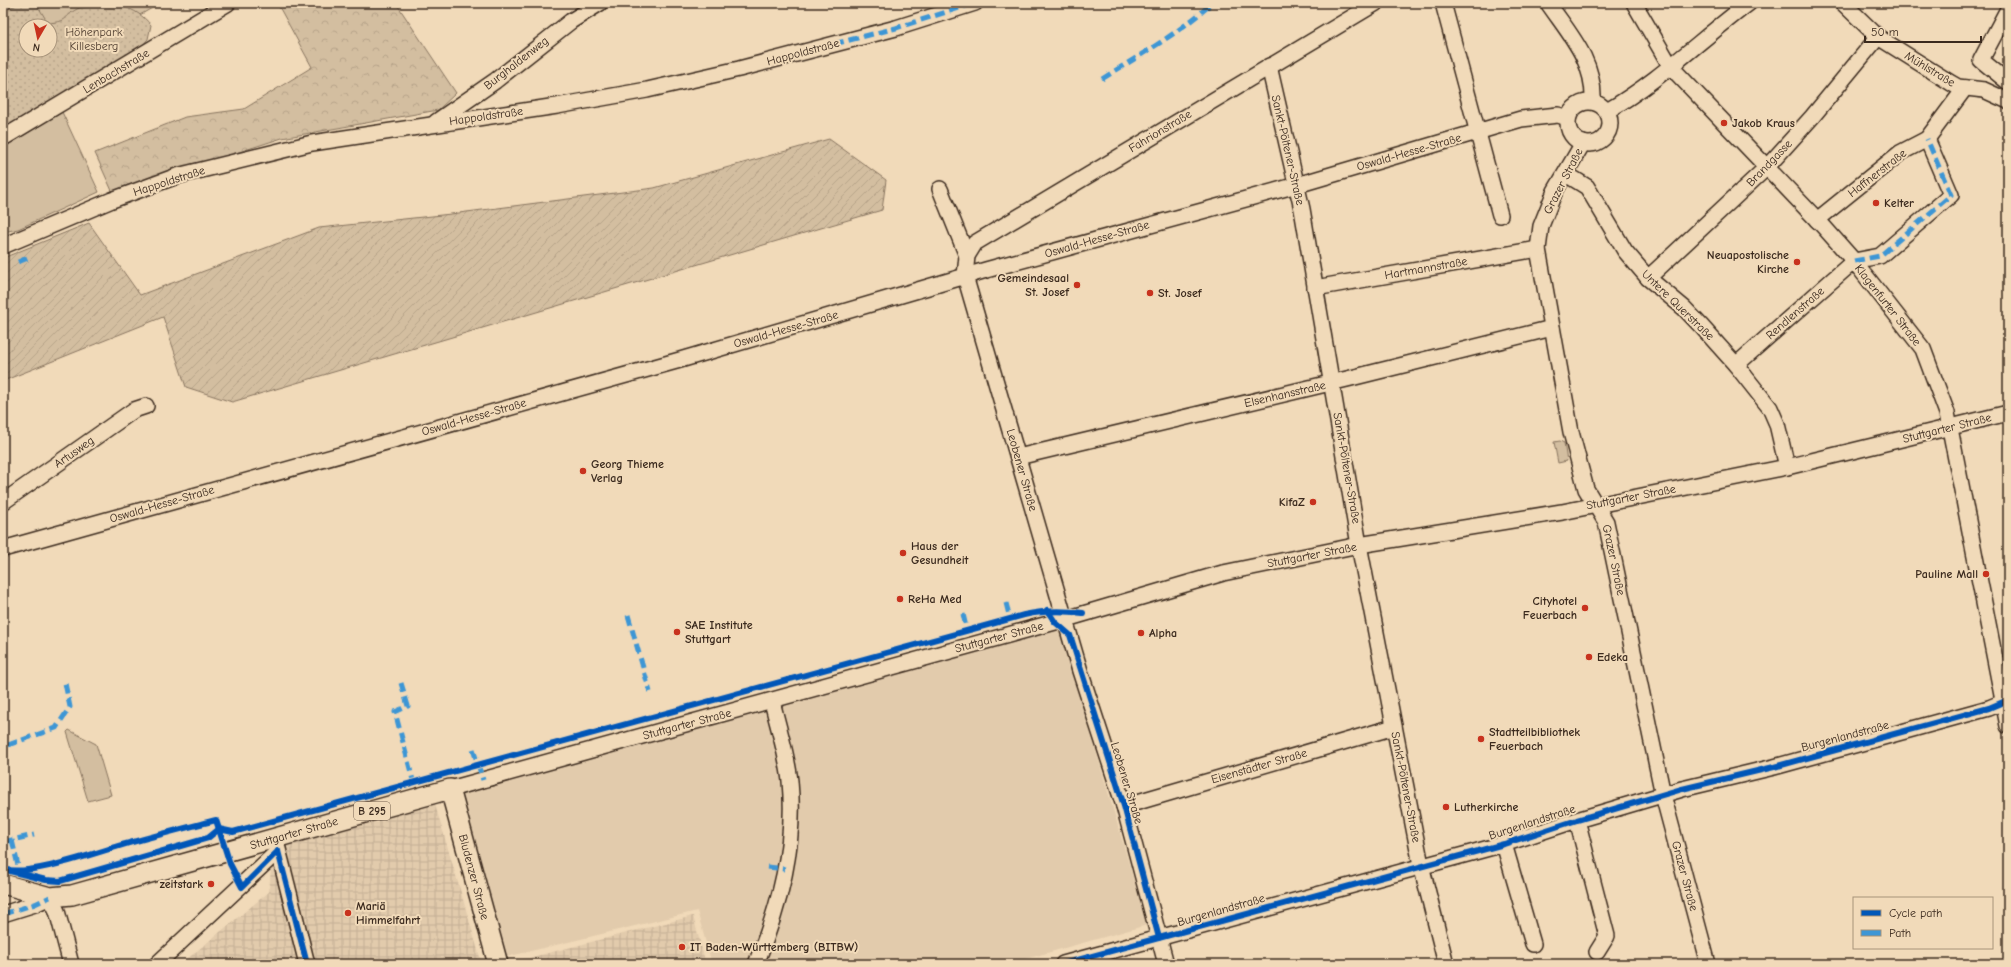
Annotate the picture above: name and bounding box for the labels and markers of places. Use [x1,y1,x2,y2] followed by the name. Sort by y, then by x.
[1732,116,1795,130] place label: Jakob Kraus
[1719,118,1729,128] marker: Jakob Kraus
[1884,196,1914,210] place label: Kelter
[1871,198,1881,208] marker: Kelter
[1707,248,1789,276] place label: Neuapostolische Kirche
[1792,257,1802,267] marker: Neuapostolische Kirche
[997,271,1070,299] place label: Gemeindesaal St. Josef
[1072,280,1082,290] marker: Gemeindesaal St. Josef
[1158,286,1203,300] place label: St. Josef
[1145,288,1155,298] marker: St. Josef
[591,457,664,485] place label: Georg Thieme Verlag
[578,466,588,476] marker: Georg Thieme Verlag
[1279,495,1305,509] place label: KifaZ
[1308,497,1318,507] marker: KifaZ
[911,539,970,567] place label: Haus der Gesundheit
[898,548,908,558] marker: Haus der Gesundheit
[1915,567,1978,581] place label: Pauline Mall
[1981,569,1991,579] marker: Pauline Mall
[908,592,962,606] place label: ReHa Med
[895,594,905,604] marker: ReHa Med
[1523,594,1577,622] place label: Cityhotel Feuerbach
[1580,603,1590,613] marker: Cityhotel Feuerbach
[685,618,753,646] place label: SAE Institute Stuttgart
[1149,626,1177,640] place label: Alpha
[672,627,682,637] marker: SAE Institute Stuttgart
[1136,628,1146,638] marker: Alpha
[1597,650,1628,664] place label: Edeka
[1584,652,1594,662] marker: Edeka
[1489,725,1580,753] place label: Stadtteilbibliothek Feuerbach
[1476,734,1486,744] marker: Stadtteilbibliothek Feuerbach
[1454,800,1519,814] place label: Lutherkirche
[1441,802,1451,812] marker: Lutherkirche
[160,877,203,891] place label: zeitstark
[206,879,216,889] marker: zeitstark
[356,899,421,927] place label: Mariä Himmelfahrt
[343,908,353,918] marker: Mariä Himmelfahrt
[690,940,858,954] place label: IT Baden-Württemberg (BITBW)
[677,942,687,952] marker: IT Baden-Württemberg (BITBW)

